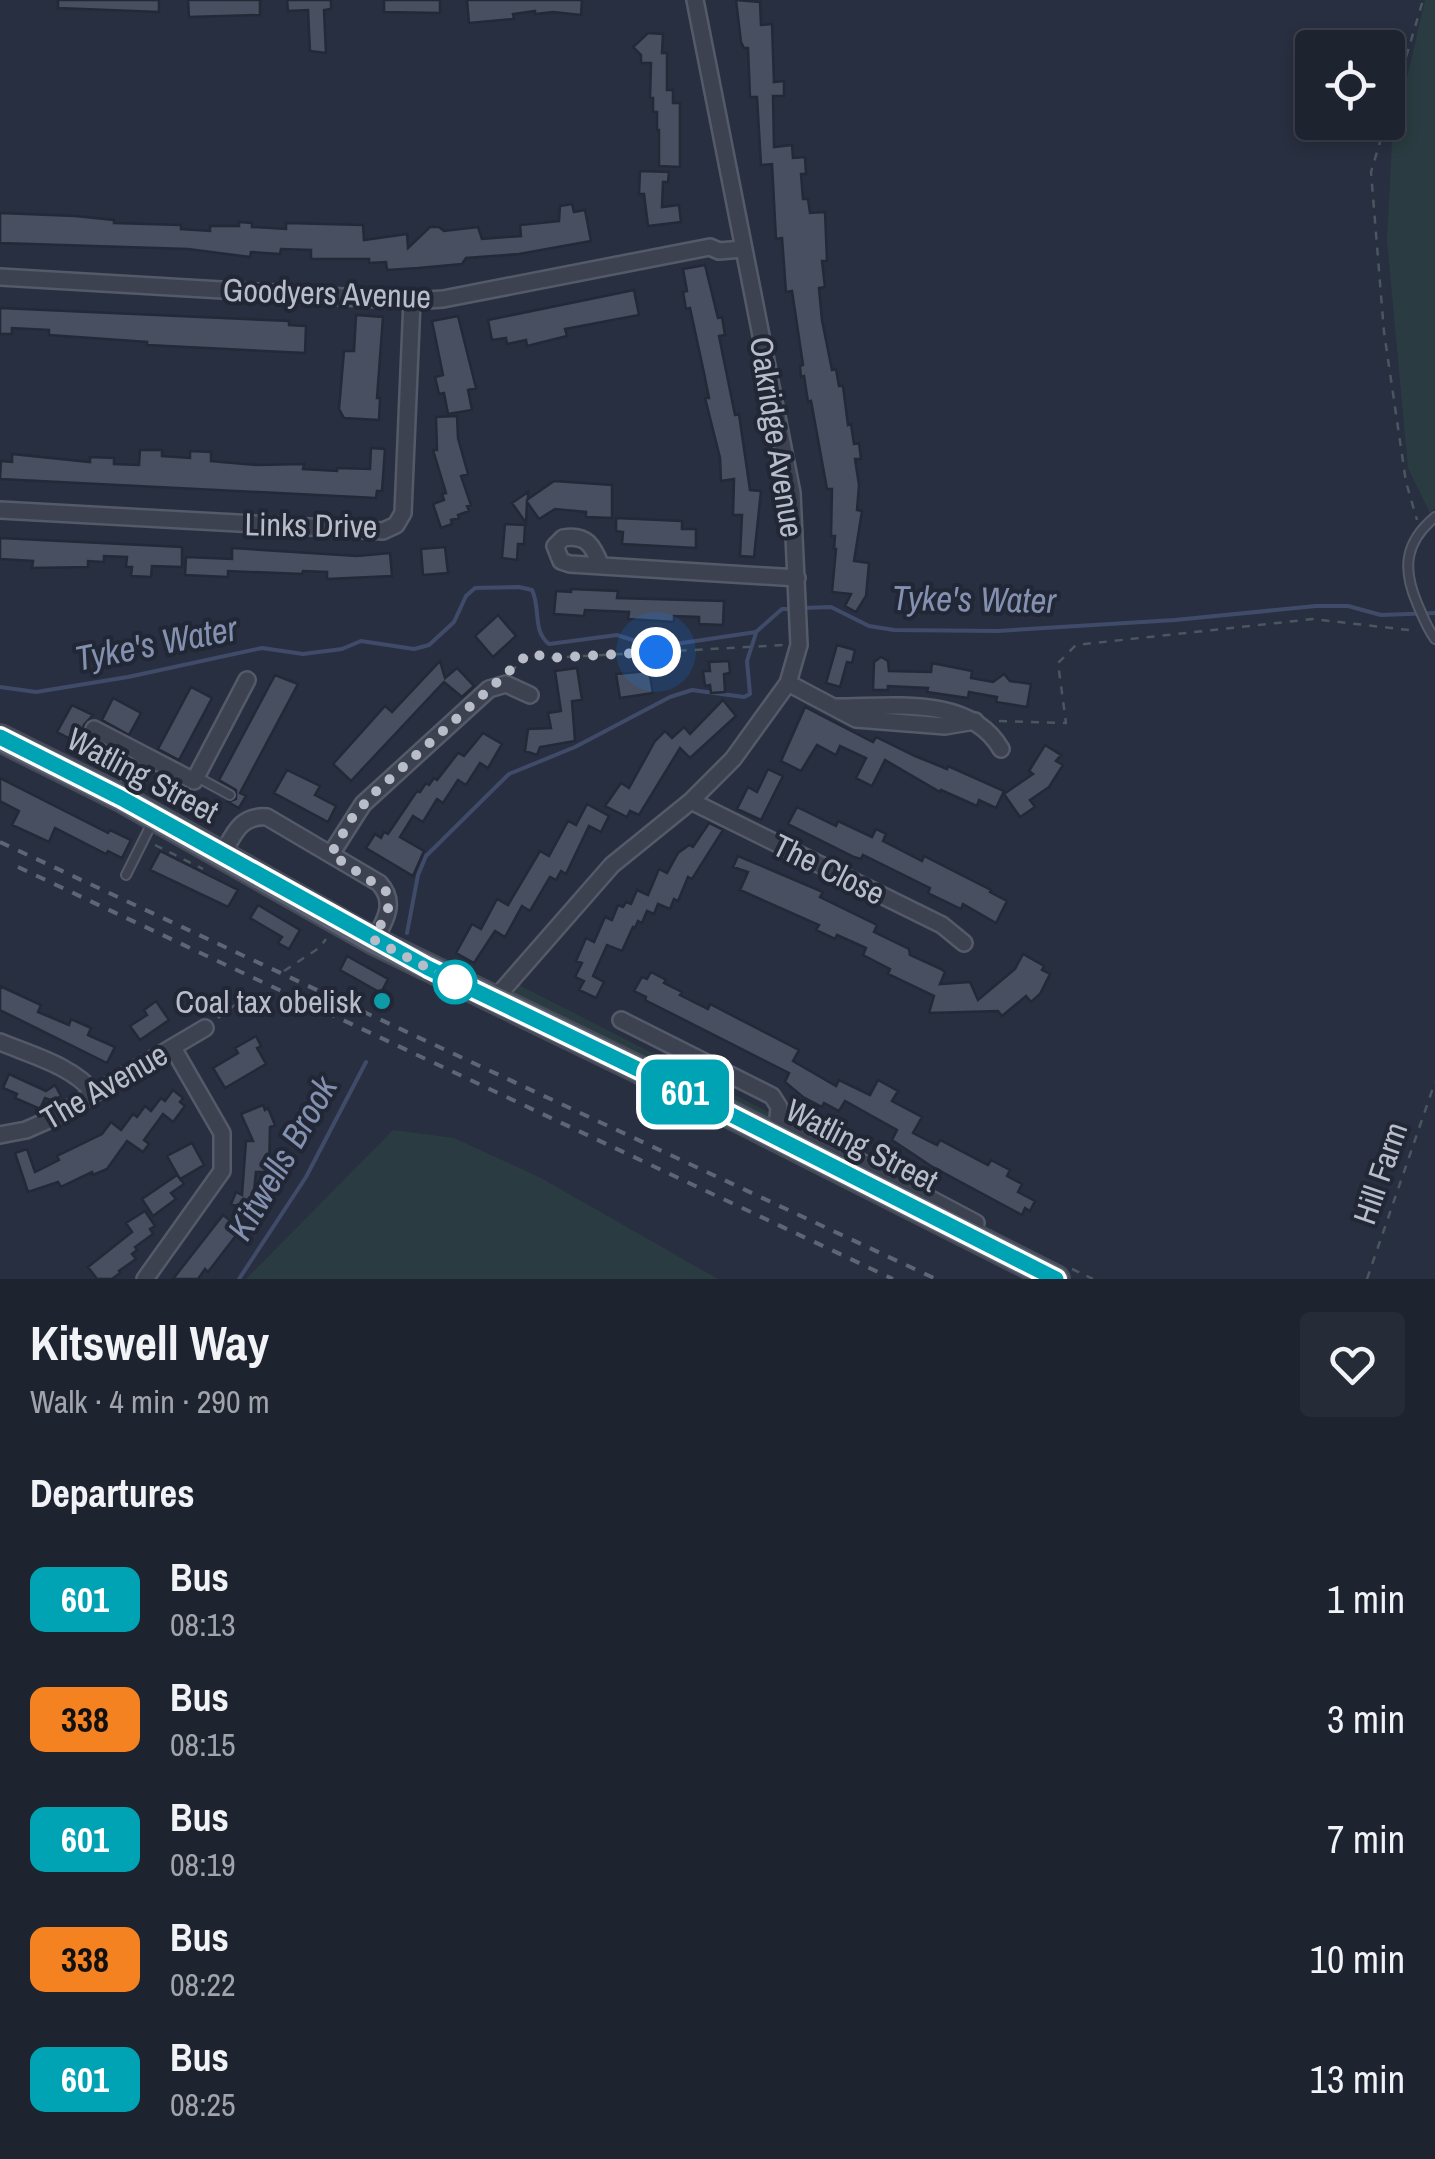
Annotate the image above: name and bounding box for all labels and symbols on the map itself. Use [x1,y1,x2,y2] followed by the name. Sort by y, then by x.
[222,268,432,318] street label: Goodyers Avenue
[740,334,814,540] street label: Oakridge Avenue
[244,502,378,548] street label: Links Drive
[892,574,1058,624] water label: Tyke's Water
[71,604,242,682] water label: Tyke's Water
[631,627,681,677] your location
[60,717,226,833] street label: Watling Street
[766,823,892,915] street label: The Close
[434,961,476,1003] unlabelled marker
[175,980,363,1023] place label: Coal tax obelisk
[371,990,393,1012] marker: Coal tax obelisk
[33,1032,175,1140] street label: The Avenue
[628,1060,742,1124] line badge: 601
[216,1066,349,1248] water label: Kitwells Brook
[779,1088,945,1202] street label: Watling Street
[1343,1116,1417,1230] street label: Hill Farm

